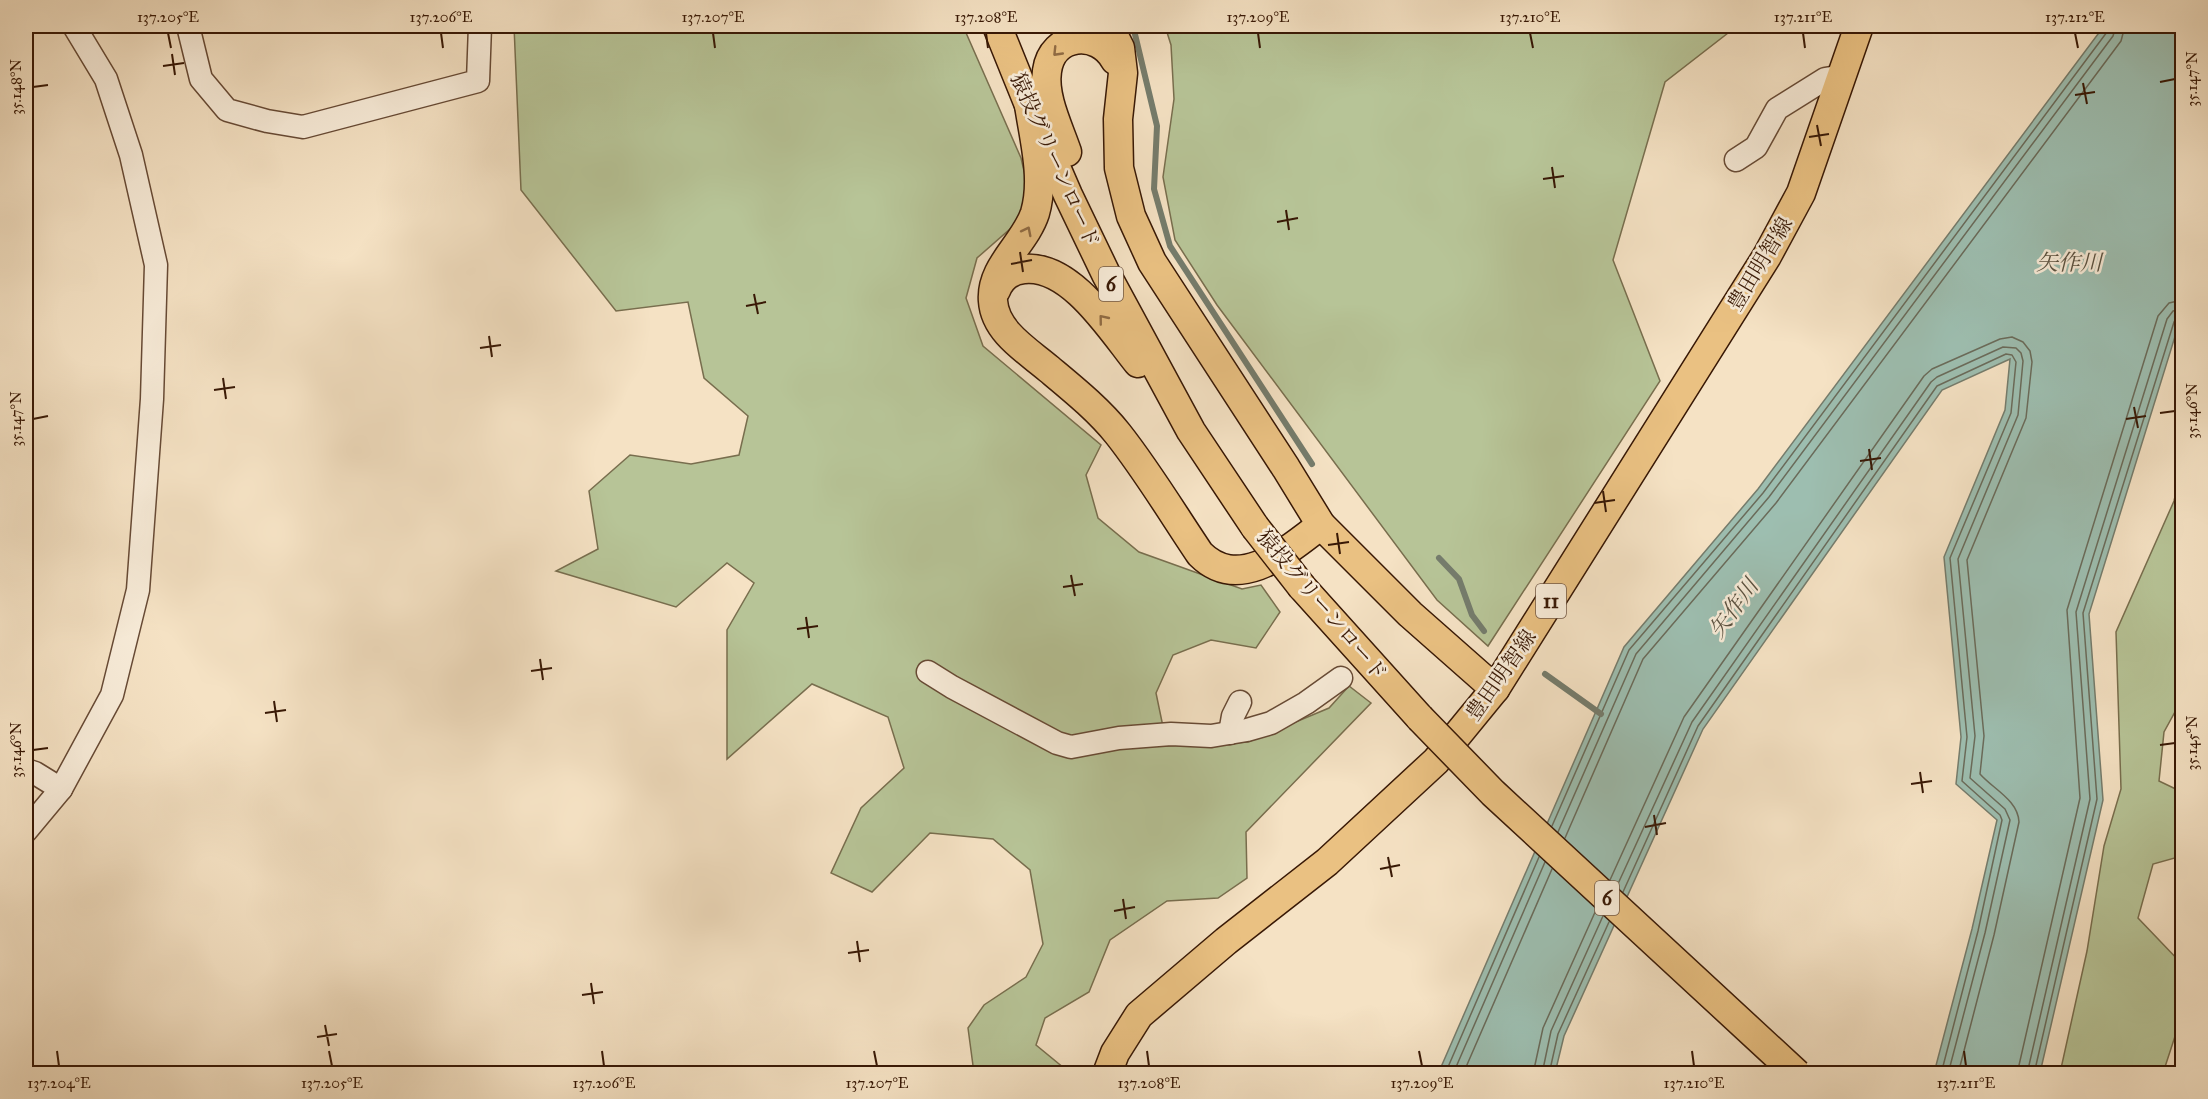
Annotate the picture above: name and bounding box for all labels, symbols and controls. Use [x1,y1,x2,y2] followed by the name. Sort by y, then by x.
[137,8,199,26] text: 137.205°E
[410,8,473,26] text: 137.206°E
[681,8,745,26] text: 137.207°E
[954,8,1018,26] text: 137.208°E
[1226,8,1290,26] text: 137.209°E
[1499,8,1561,26] text: 137.210°E
[1774,8,1832,26] text: 137.211°E
[2045,8,2105,26] text: 137.212°E
[1053,45,1064,55] one-way arrow
[2183,51,2201,107] text: 35.147°N
[7,59,25,115] text: 35.148°N
[1005,69,1105,251] street label: 猿投グリーンロード
[1722,212,1798,316] street label: 豊田明智線
[1020,226,1031,237] one-way arrow
[2036,249,2104,276] water label: 矢作川
[1099,267,1123,301] road number: 6
[1100,315,1111,326] one-way arrow
[2183,383,2201,439] text: 35.146°N
[7,391,25,447] text: 35.147°N
[1251,524,1393,686] street label: 猿投グリーンロード
[1703,572,1765,643] water label: 矢作川
[1536,584,1566,618] road number: 11
[1460,625,1542,725] street label: 豊田明智線
[2183,715,2201,771] text: 35.145°N
[7,722,25,778] text: 35.146°N
[1595,881,1619,915] road number: 6
[27,1074,91,1092] text: 137.204°E
[301,1074,363,1092] text: 137.205°E
[573,1074,636,1092] text: 137.206°E
[845,1074,909,1092] text: 137.207°E
[1117,1074,1181,1092] text: 137.208°E
[1390,1074,1454,1092] text: 137.209°E
[1663,1074,1725,1092] text: 137.210°E
[1937,1074,1995,1092] text: 137.211°E

